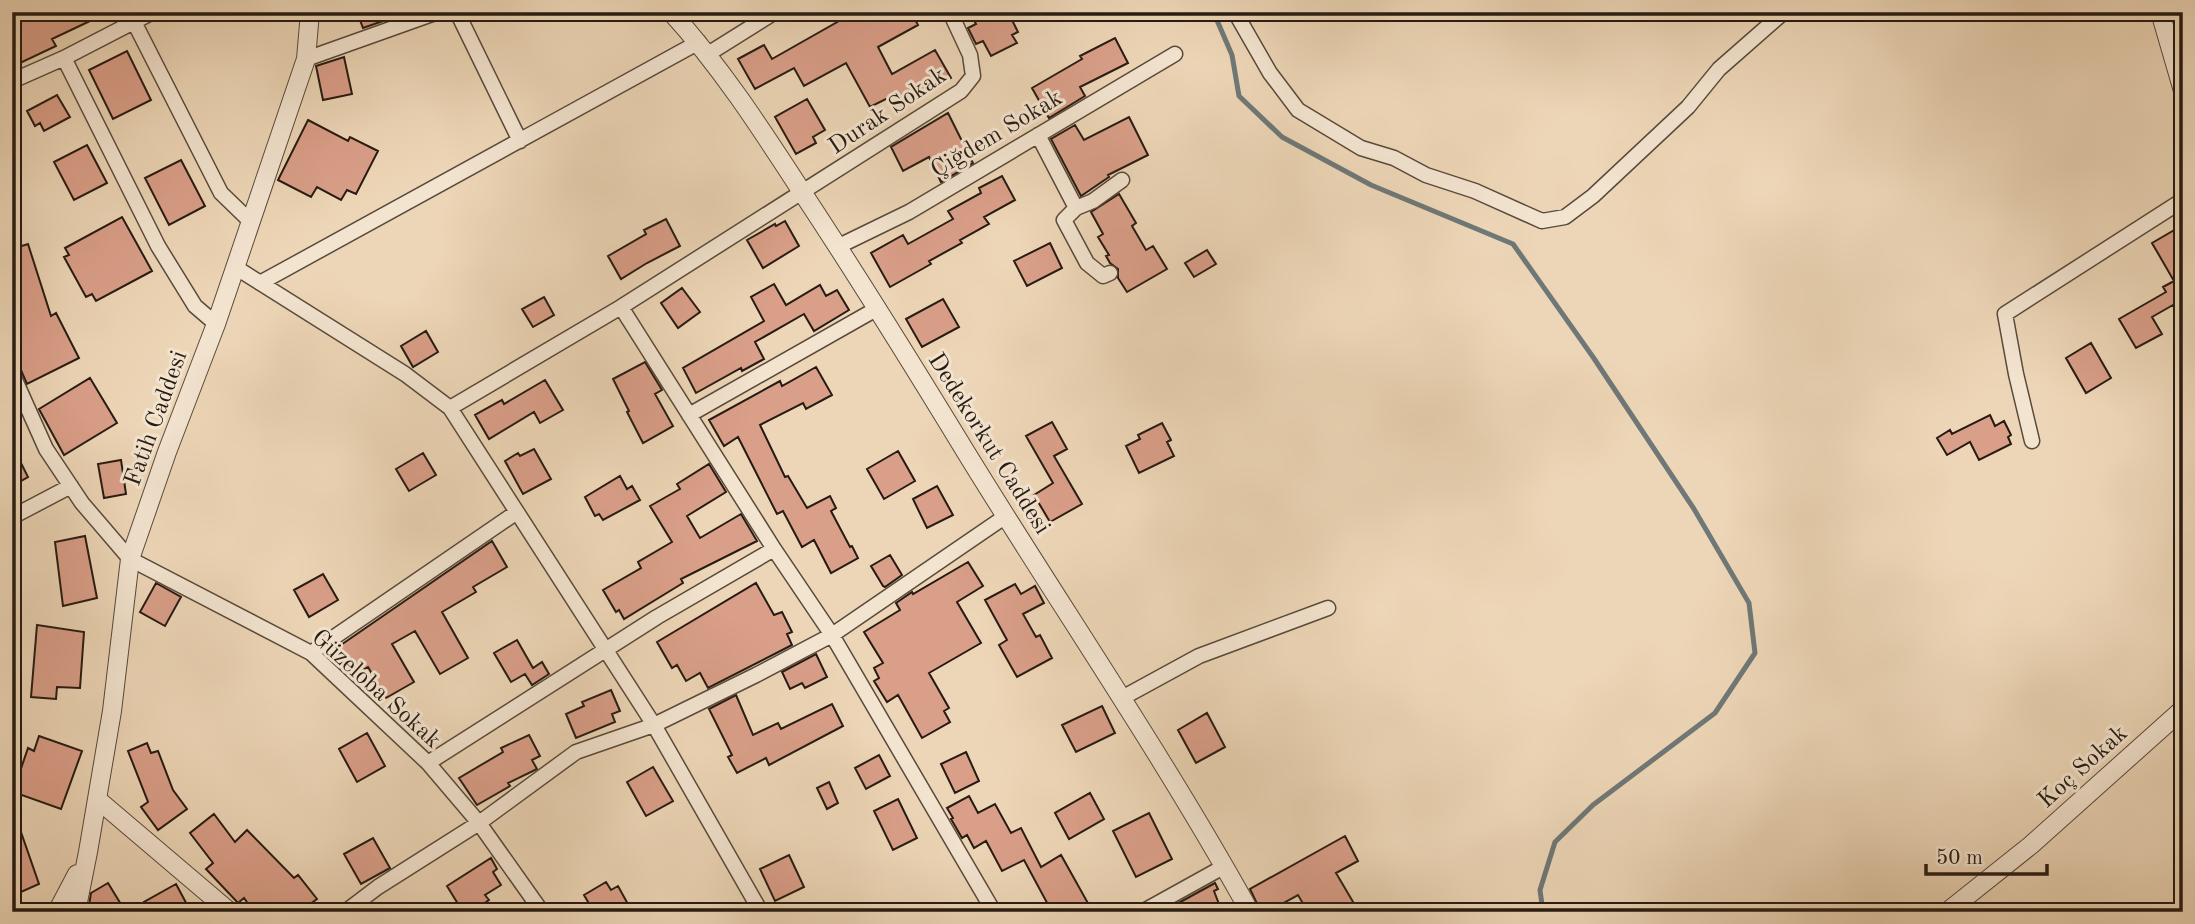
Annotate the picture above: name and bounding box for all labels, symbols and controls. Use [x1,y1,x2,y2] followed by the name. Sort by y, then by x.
[825,64,951,160] street label: Durak Sokak
[927,86,1067,183] street label: Çiğdem Sokak
[121,348,192,490] street label: Fatih Caddesi
[923,349,1054,539] street label: Dedekorkut Caddesi
[306,626,445,753] street label: Güzeloba Sokak
[2034,721,2133,813] street label: Koç Sokak
[1926,833,2046,877] scale bar
[1936,848,1983,869] text: 50 m

